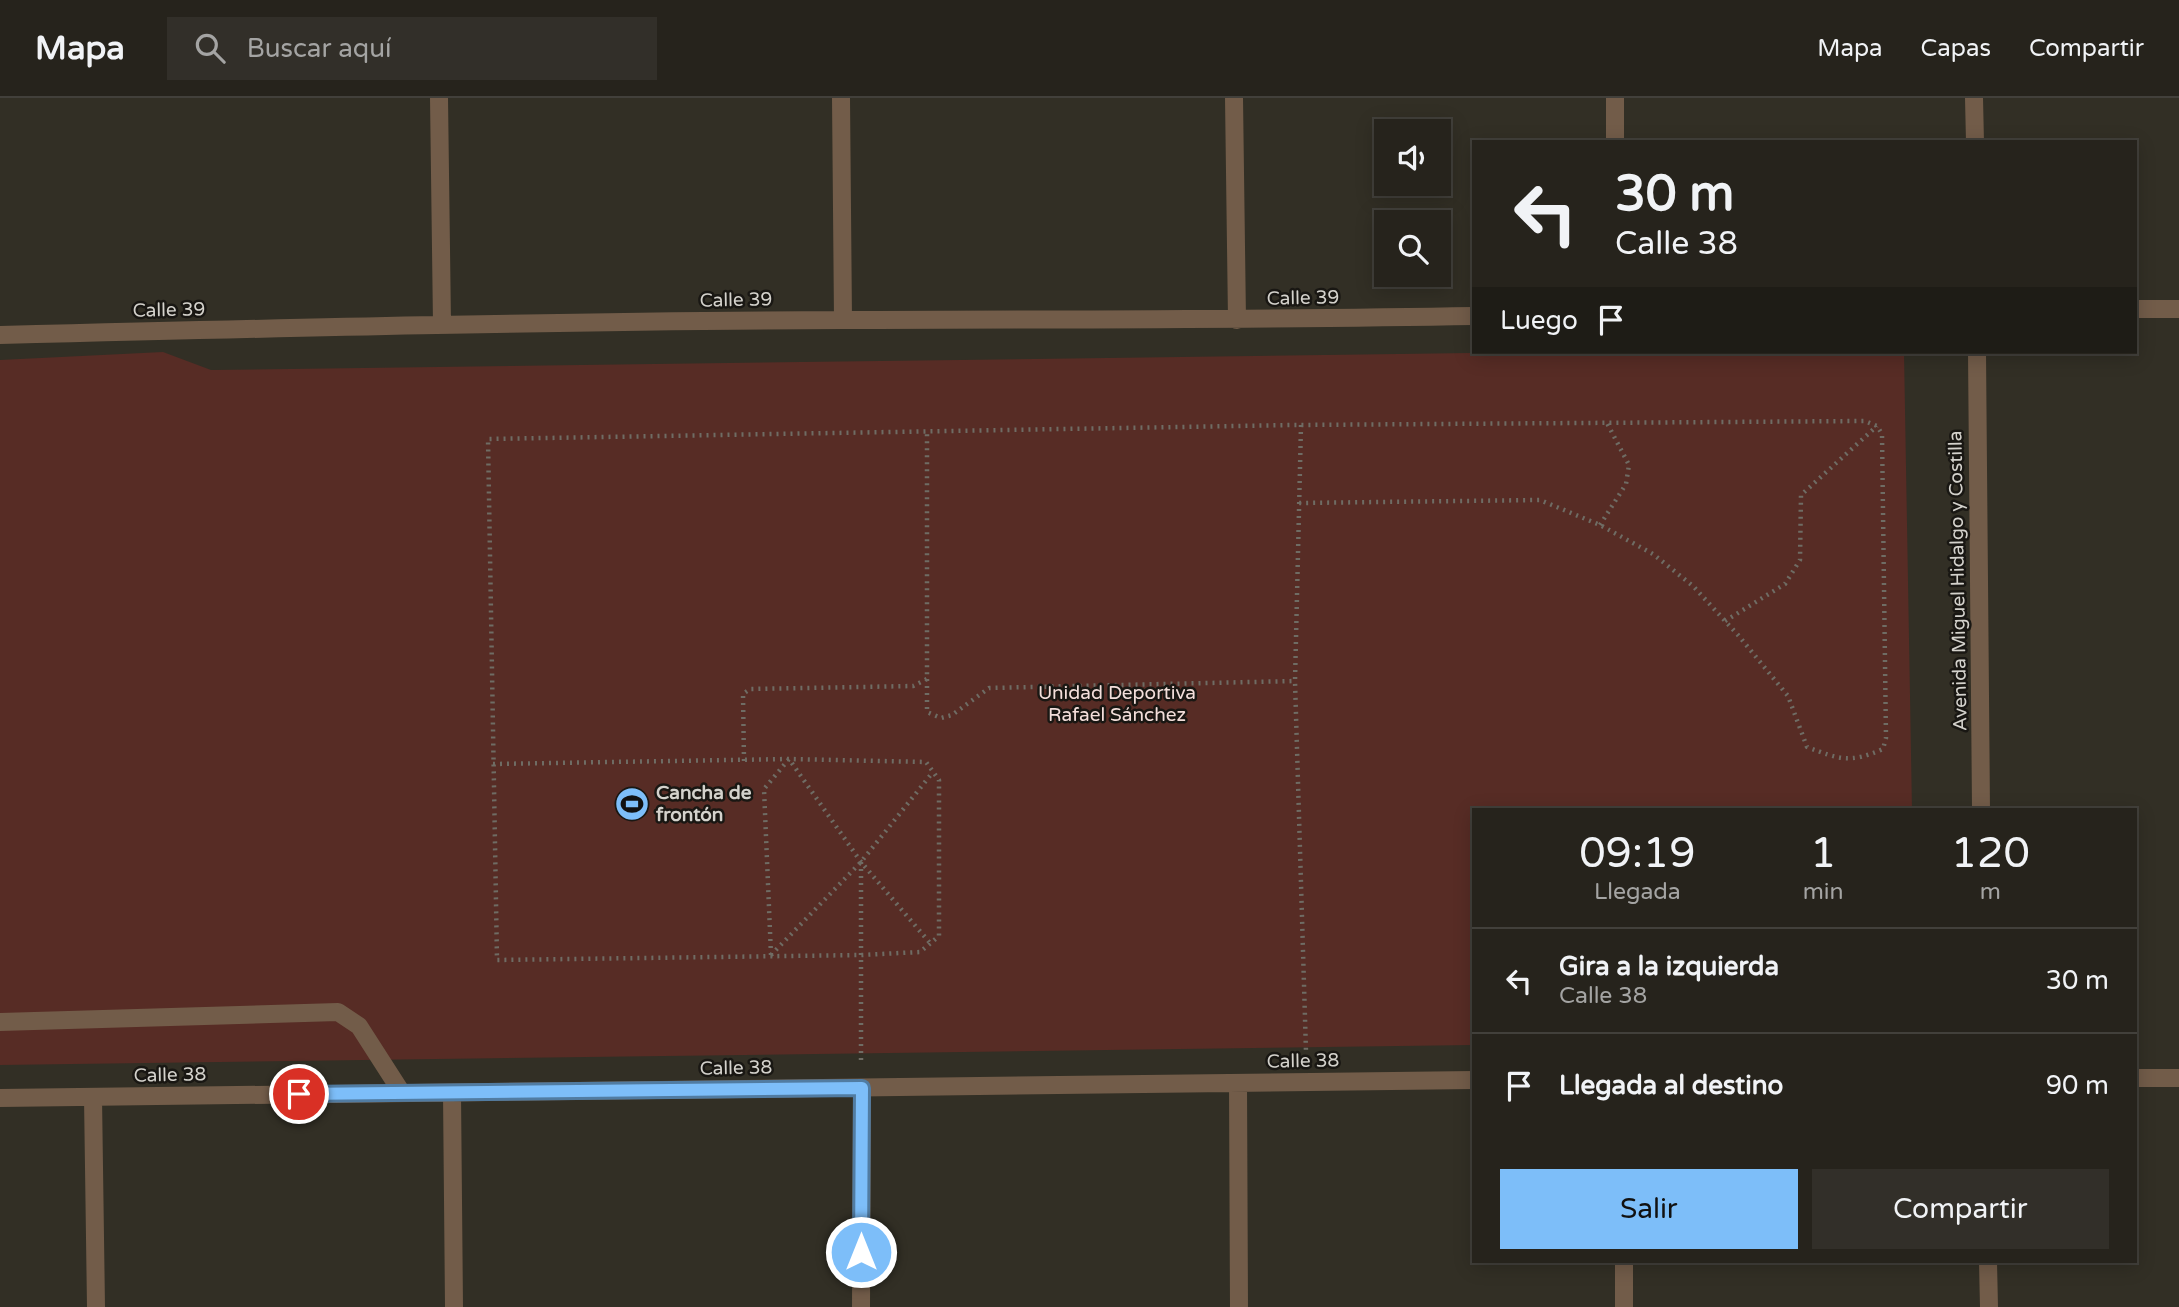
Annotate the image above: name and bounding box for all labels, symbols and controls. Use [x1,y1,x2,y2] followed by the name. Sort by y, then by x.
[167,17,657,80] search box
[35,29,125,68] text: Mapa
[191,29,229,67] icon: search
[247,33,391,64] text: Buscar aquí
[1817,34,1883,63] text: Mapa
[1921,34,1991,63] text: Capas
[2029,34,2144,63] text: Compartir
[1374,119,1451,287] map controls
[1374,119,1451,196] button: sound
[1615,165,1734,224] text: 30 m
[1500,168,1591,259] icon: left
[1374,210,1451,287] button: search
[1615,225,1738,263] text: Calle 38
[1266,286,1340,310] street label: Calle 39
[699,288,773,312] street label: Calle 39
[132,298,206,322] street label: Calle 39
[1592,301,1630,339] icon: arrive
[1500,305,1578,336] text: Luego
[1944,431,1972,731] street label: Avenida Miguel Hidalgo y Costilla
[1038,682,1196,726] park label: Unidad Deportiva Rafael Sánchez
[656,782,752,826] place label: Cancha de frontón
[613,785,651,823] sports icon: Cancha de frontón
[1579,828,1696,879] text: 09:19
[1810,828,1836,879] text: 1
[1951,828,2030,879] text: 120
[1594,878,1681,906] text: Llegada
[1803,878,1844,906] text: min
[1980,878,2001,906] text: m
[1559,951,1779,982] text: Gira a la izquierda
[1500,962,1538,1000] icon: left
[2046,965,2109,996] text: 30 m
[1559,982,1647,1010] text: Calle 38
[1266,1049,1340,1073] street label: Calle 38
[699,1056,773,1080] street label: Calle 38
[133,1063,207,1087] street label: Calle 38
[269,1064,329,1124] pin
[1500,1067,1538,1105] icon: arrive
[1559,1070,1783,1101] text: Llegada al destino
[2046,1070,2109,1101] text: 90 m
[280,1075,318,1113] icon: arrive
[1500,1169,1798,1249] button: Salir
[1812,1169,2109,1249] button: Compartir
[824,1215,898,1289] position arrow

